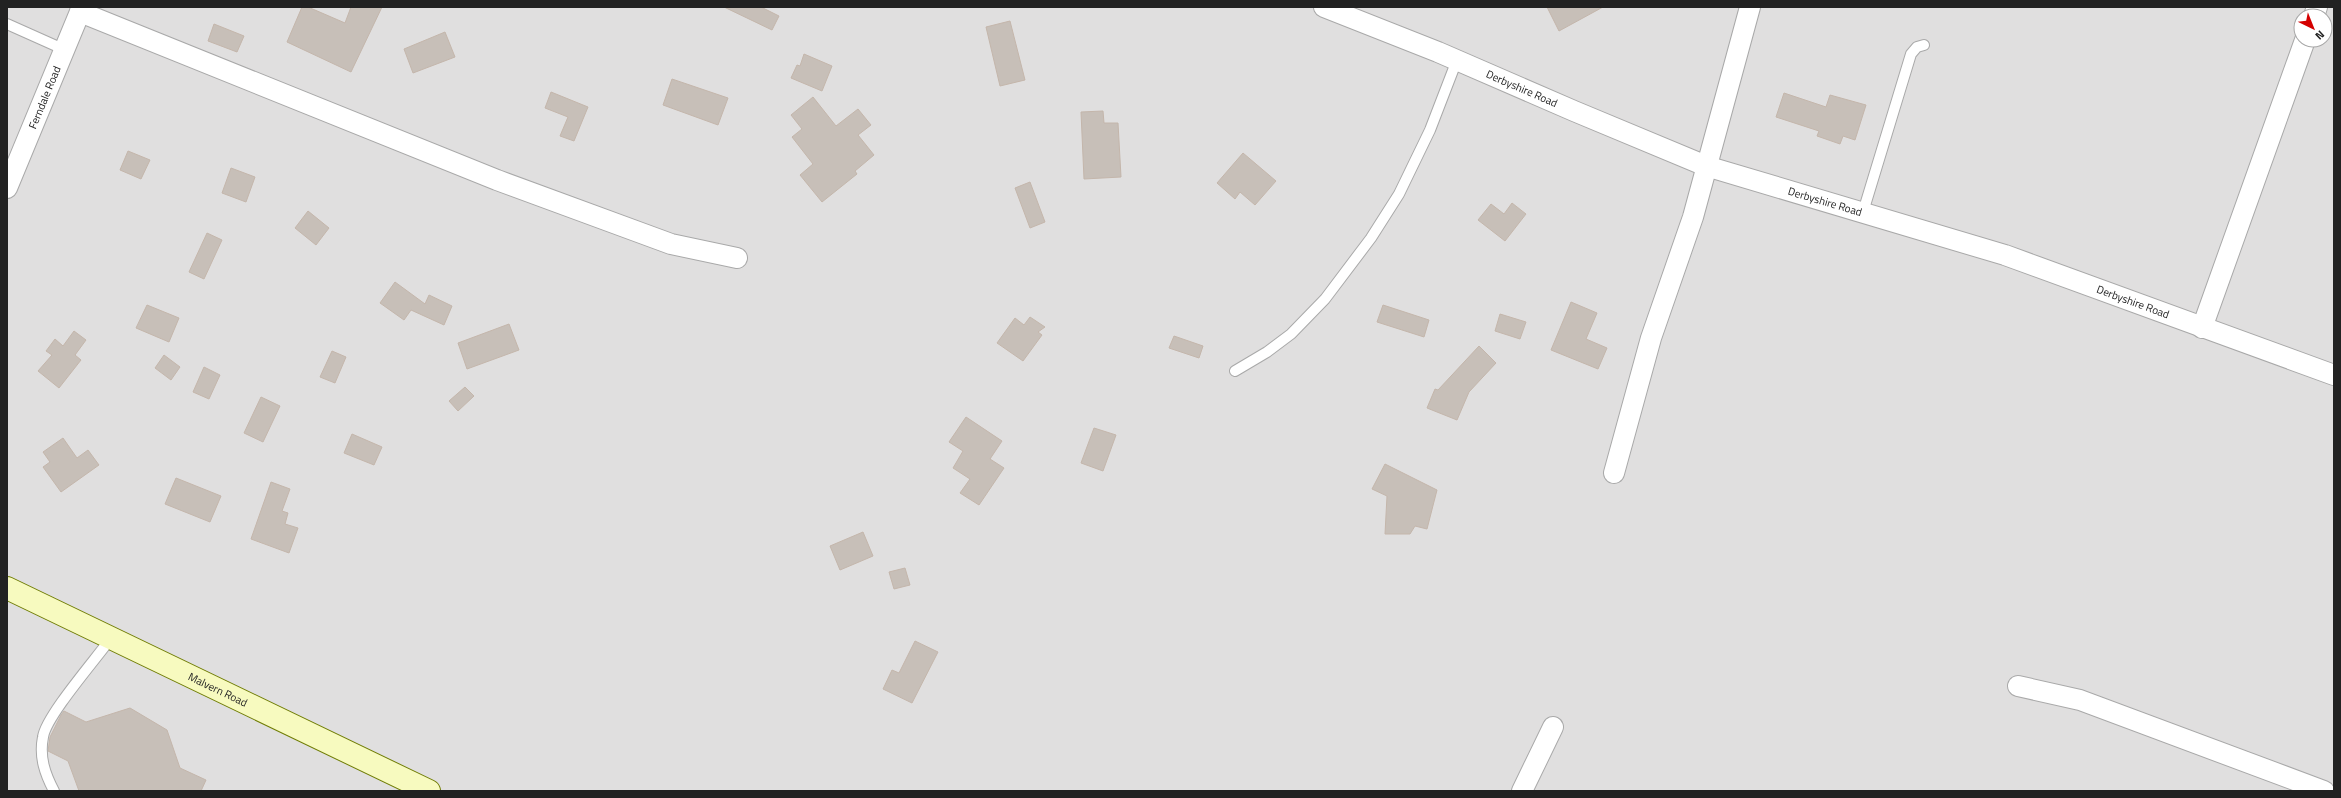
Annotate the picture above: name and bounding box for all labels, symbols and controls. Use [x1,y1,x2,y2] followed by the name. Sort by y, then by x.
[2293,8,2333,48] north arrow
[2312,27,2328,44] text: N
[24,63,65,131] street label: Ferndale Road
[1484,66,1560,111] street label: Derbyshire Road
[1786,183,1864,220] street label: Derbyshire Road
[2094,281,2172,322] street label: Derbyshire Road
[186,668,250,711] street label: Malvern Road

